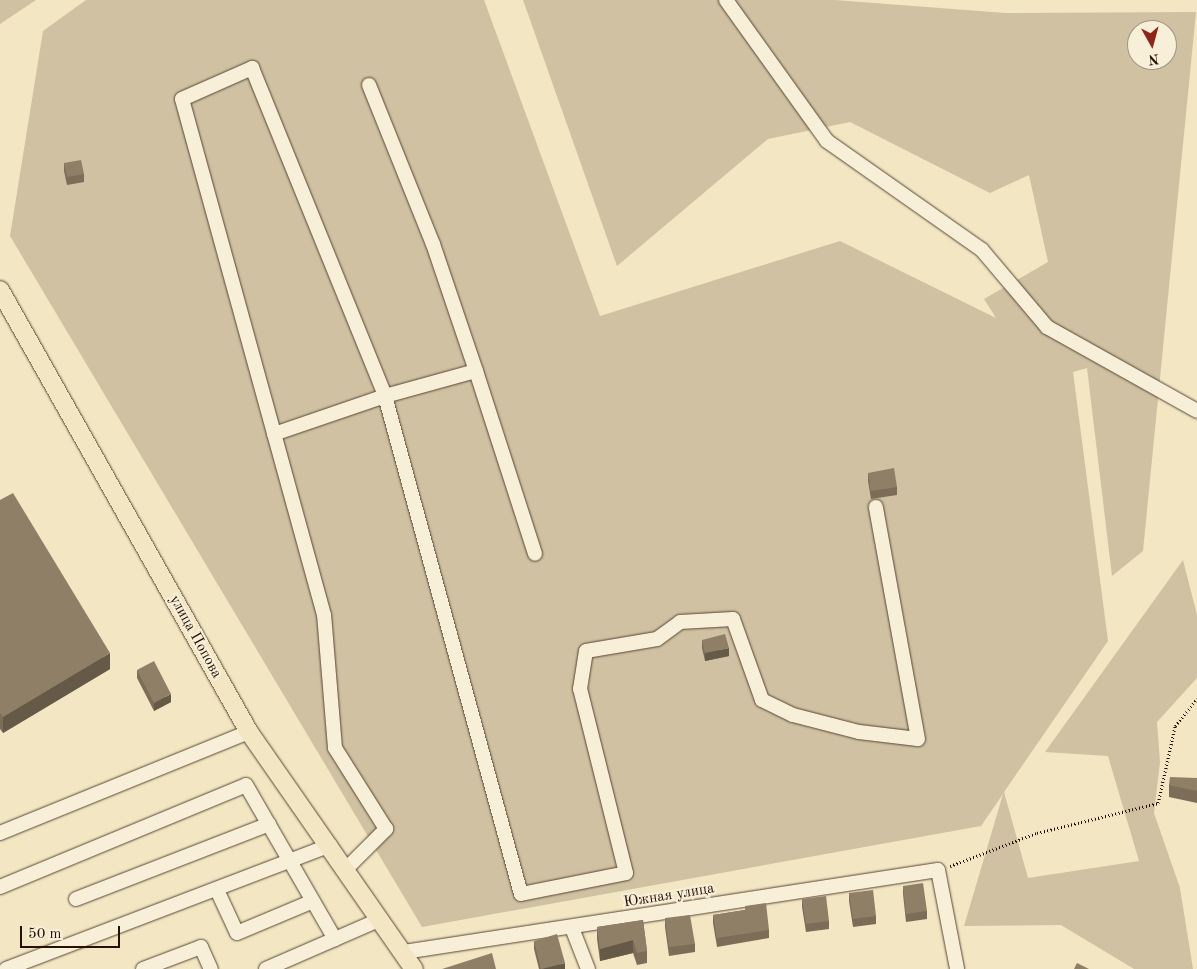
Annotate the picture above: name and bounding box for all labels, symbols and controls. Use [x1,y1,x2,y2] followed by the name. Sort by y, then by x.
[1127,20,1177,70] north arrow
[1148,51,1160,66] text: N
[165,592,225,682] street label: улица Попова
[622,880,716,912] street label: Южная улица
[22,916,122,948] scale bar
[28,927,62,942] text: 50 m

